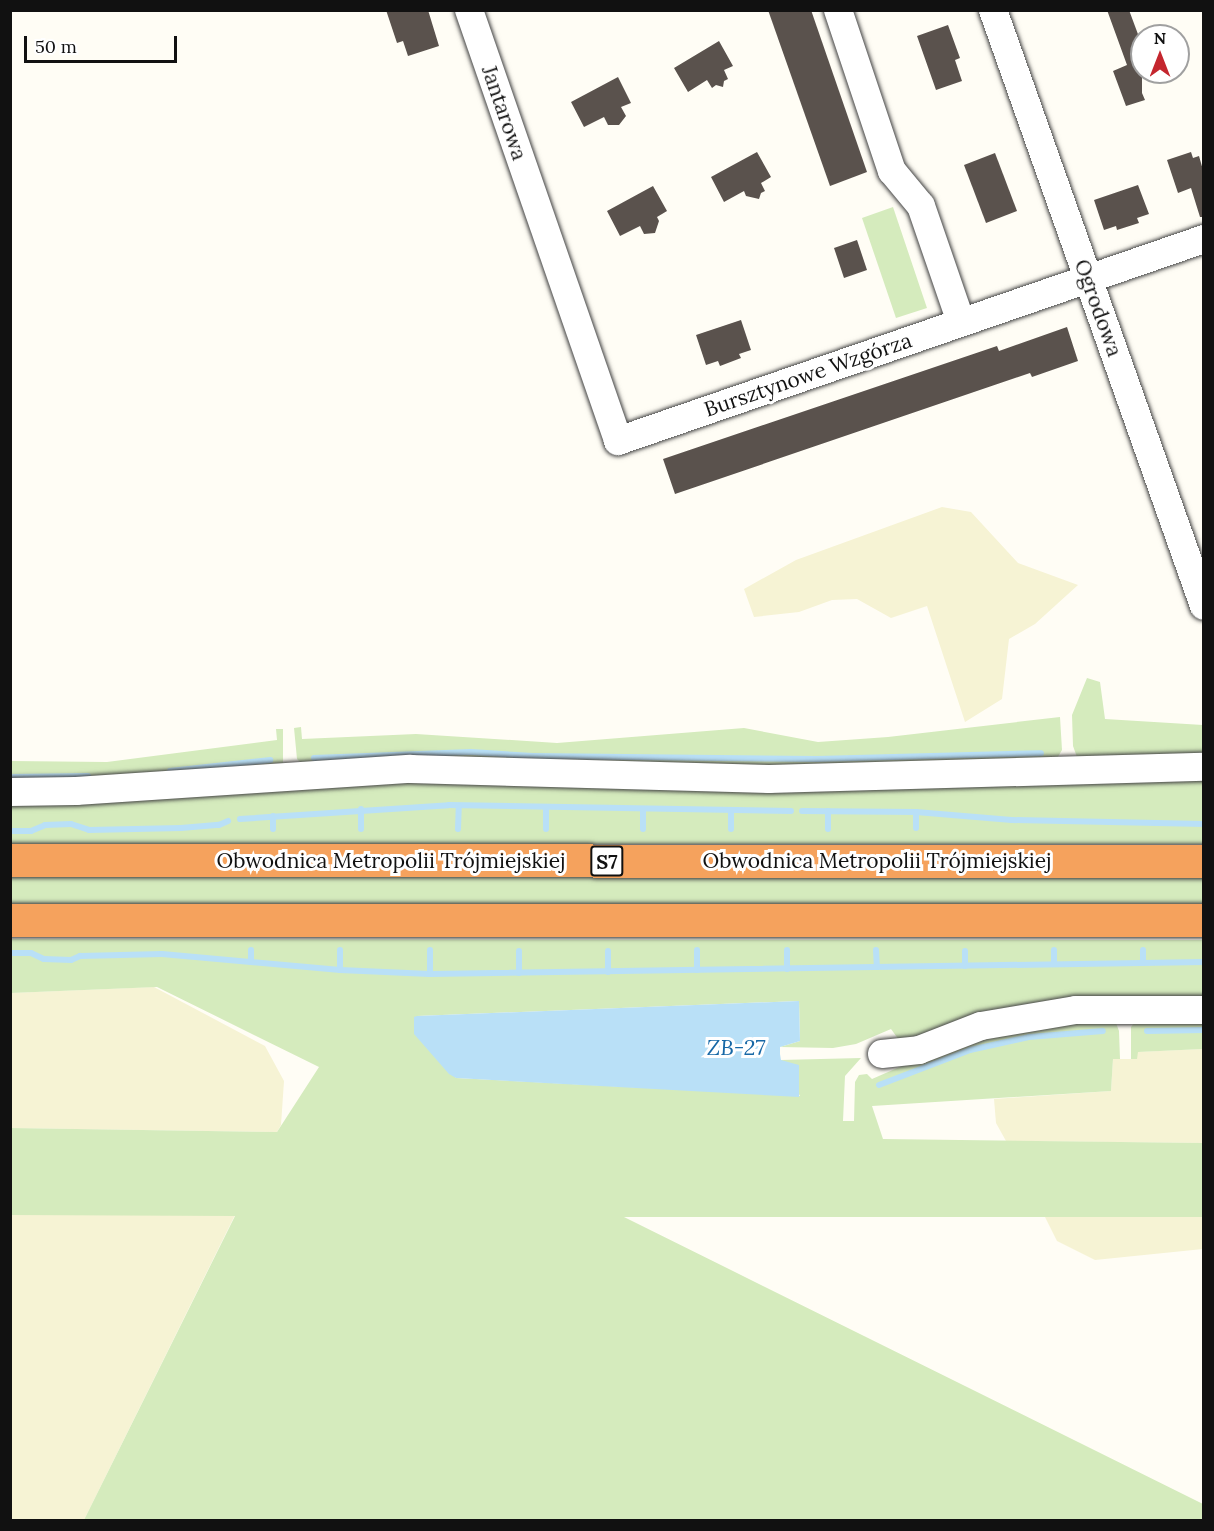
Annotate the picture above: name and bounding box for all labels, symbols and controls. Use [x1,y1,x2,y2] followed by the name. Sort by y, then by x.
[27,24,180,62] scale bar
[1130,24,1190,84] north arrow
[1154,28,1166,48] text: N
[35,35,77,58] text: 50 m
[476,62,532,164] street label: Jantarowa
[1069,256,1127,360] street label: Ogrodowa
[701,328,915,422] street label: Bursztynowe Wzgórza
[589,844,625,878] road number: S7
[216,848,566,874] street label: Obwodnica Metropolii Trójmiejskiej
[702,848,1052,874] street label: Obwodnica Metropolii Trójmiejskiej
[707,1035,765,1061] water label: ZB-27

